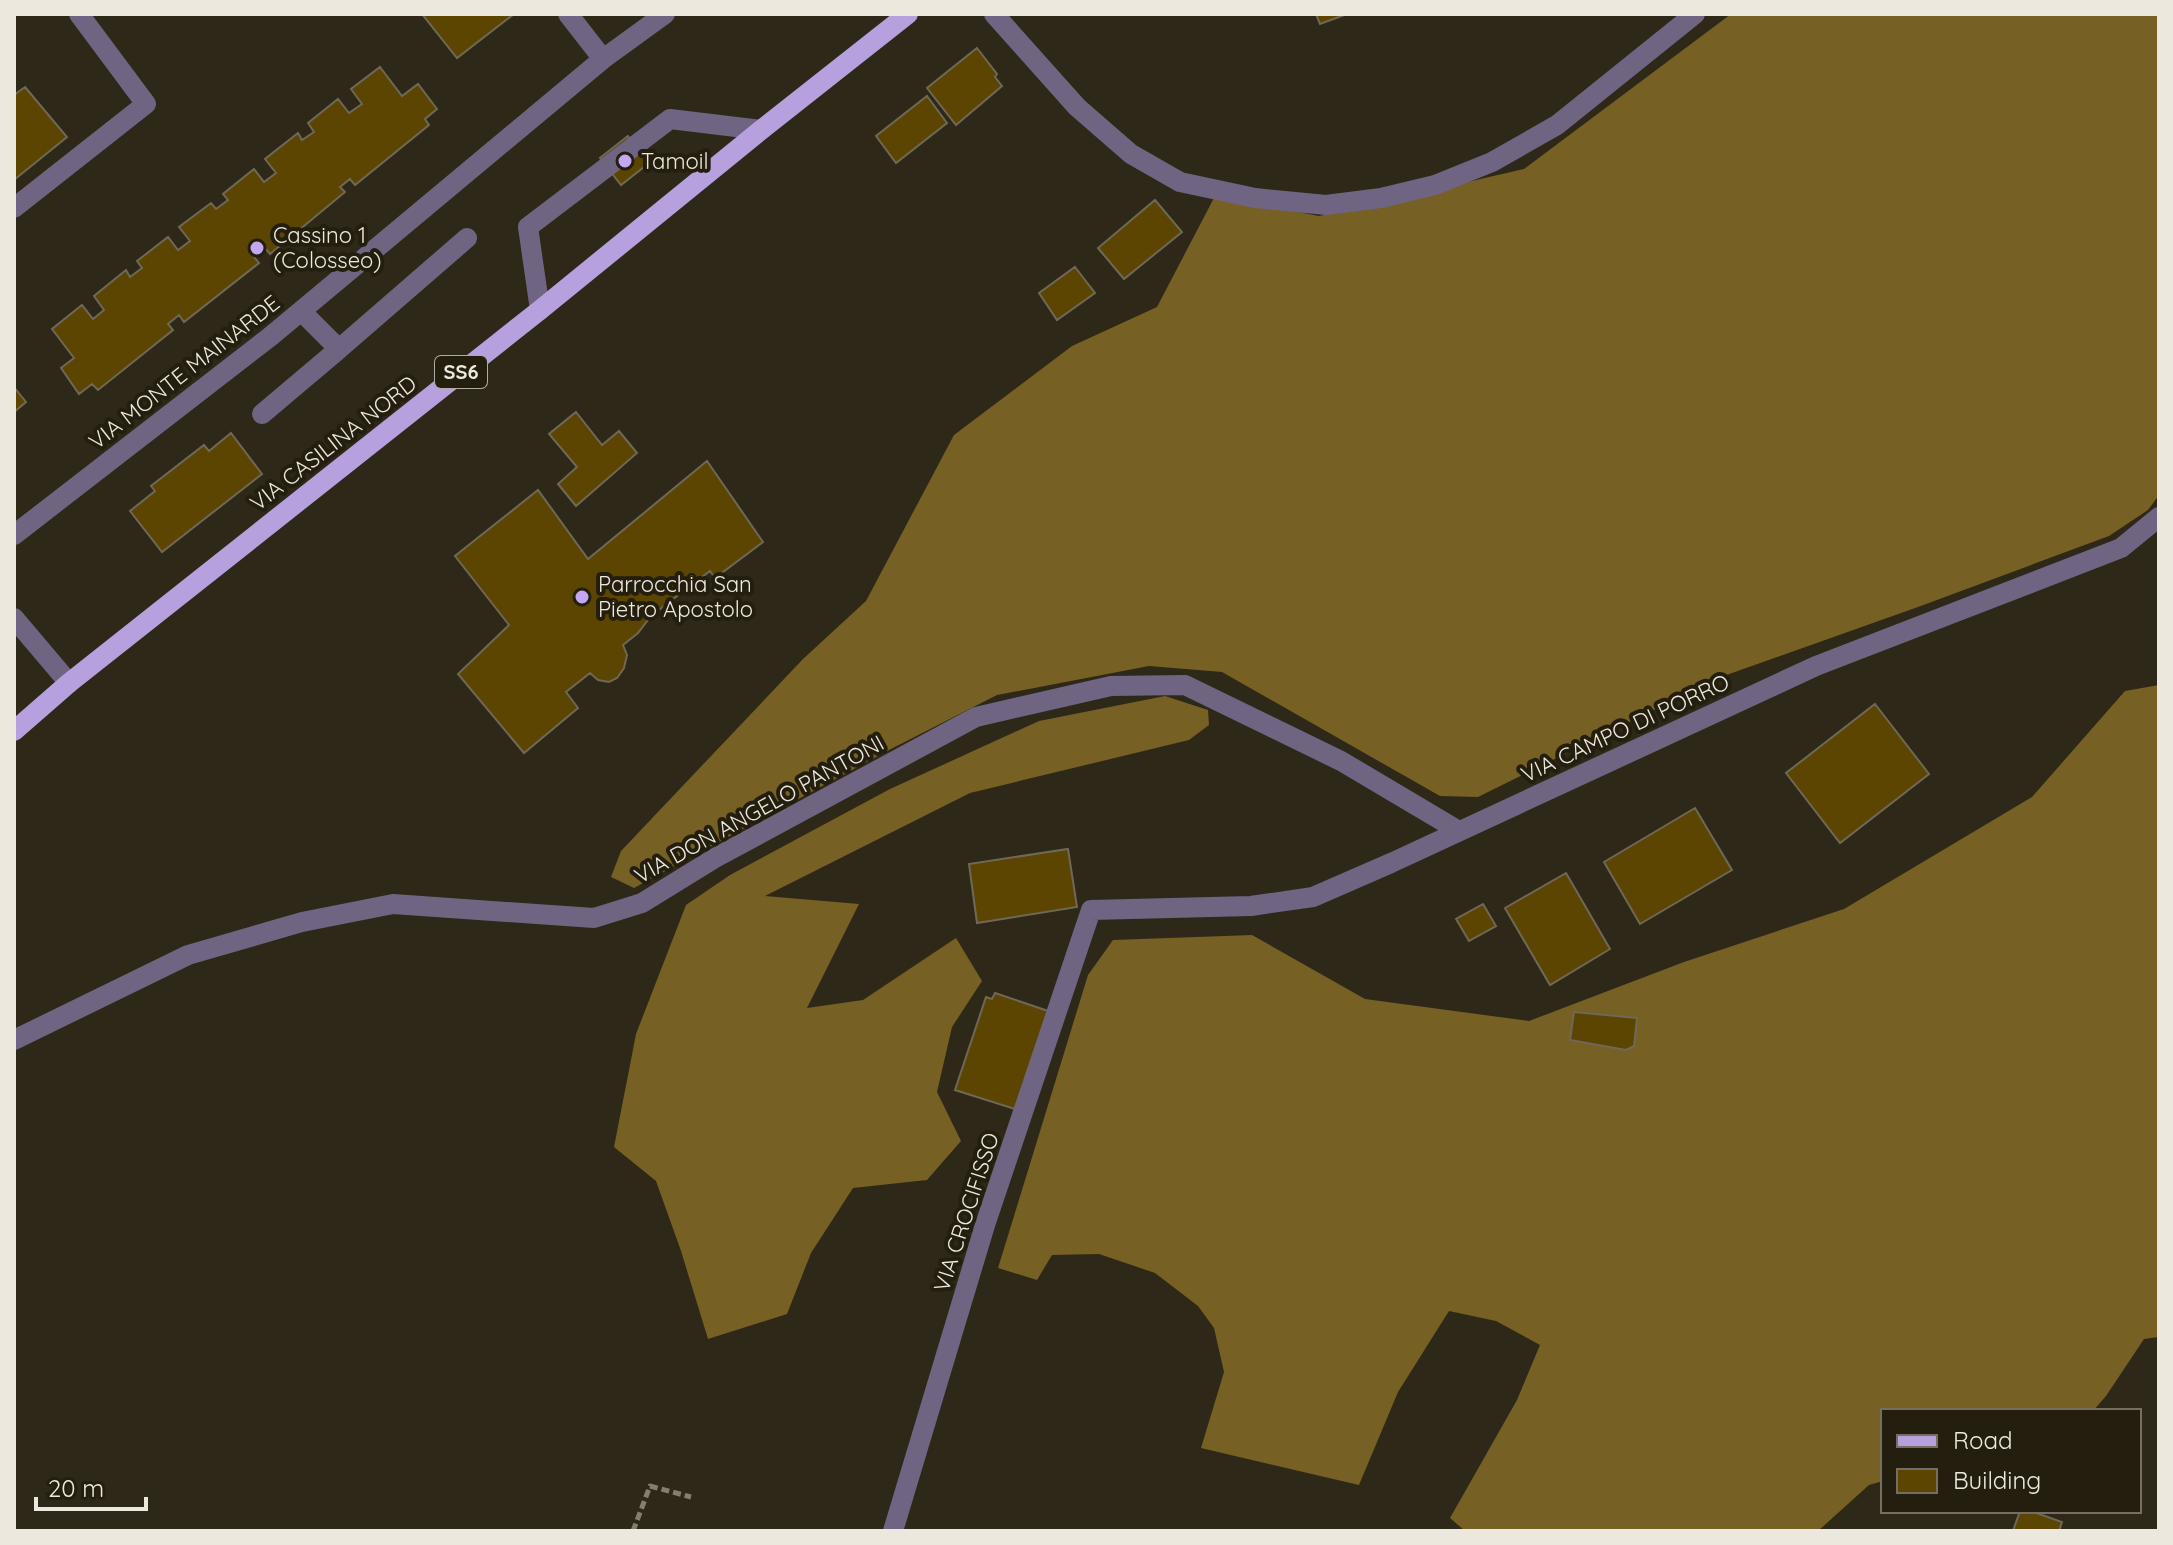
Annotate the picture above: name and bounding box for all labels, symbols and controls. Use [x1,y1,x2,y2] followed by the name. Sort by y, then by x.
[641,147,709,175] place label: Tamoil
[616,152,634,170] marker: Tamoil
[273,221,382,274] place label: Cassino 1 (Colosseo)
[248,239,266,257] marker: Cassino 1 (Colosseo)
[83,289,285,455] street label: VIA MONTE MAINARDE
[435,356,487,388] road number: SS6
[244,369,422,517] street label: VIA CASILINA NORD
[598,570,753,623] place label: Parrocchia San Pietro Apostolo
[573,588,591,606] marker: Parrocchia San Pietro Apostolo
[1516,667,1734,789] street label: VIA CAMPO DI PORRO
[629,729,889,889] street label: VIA DON ANGELO PANTONI
[927,1129,1005,1295] street label: VIA CROCIFISSO
[1881,1409,2141,1513] legend
[1953,1425,2013,1455] text: Road
[36,1461,146,1511] scale bar
[1953,1465,2041,1495] text: Building
[48,1473,104,1503] text: 20 m

